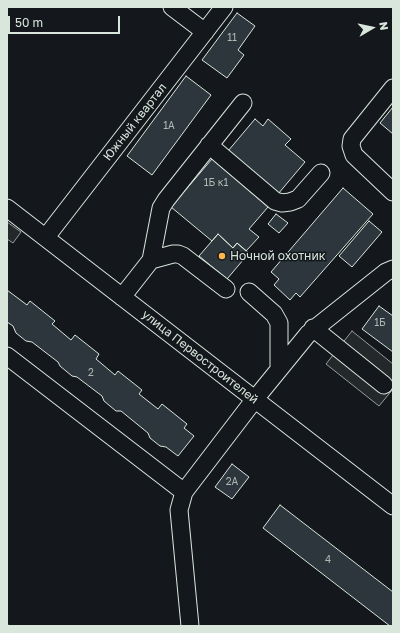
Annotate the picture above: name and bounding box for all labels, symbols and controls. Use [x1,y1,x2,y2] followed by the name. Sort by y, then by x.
[10,8,122,34] scale bar
[352,8,392,48] north arrow
[15,15,43,30] text: 50 m
[377,21,391,31] text: N
[227,32,237,44] house number: 11
[100,80,170,164] street label: Южный квартал
[163,120,175,132] house number: 1А
[204,177,228,189] house number: 1Б к1
[230,249,326,263] place label: Ночной охотник
[217,251,227,261] marker: Ночной охотник
[139,307,261,407] street label: улица Первостроителей
[374,317,386,329] house number: 1Б
[88,367,94,379] house number: 2
[226,476,238,488] house number: 2А
[325,554,331,566] house number: 4

